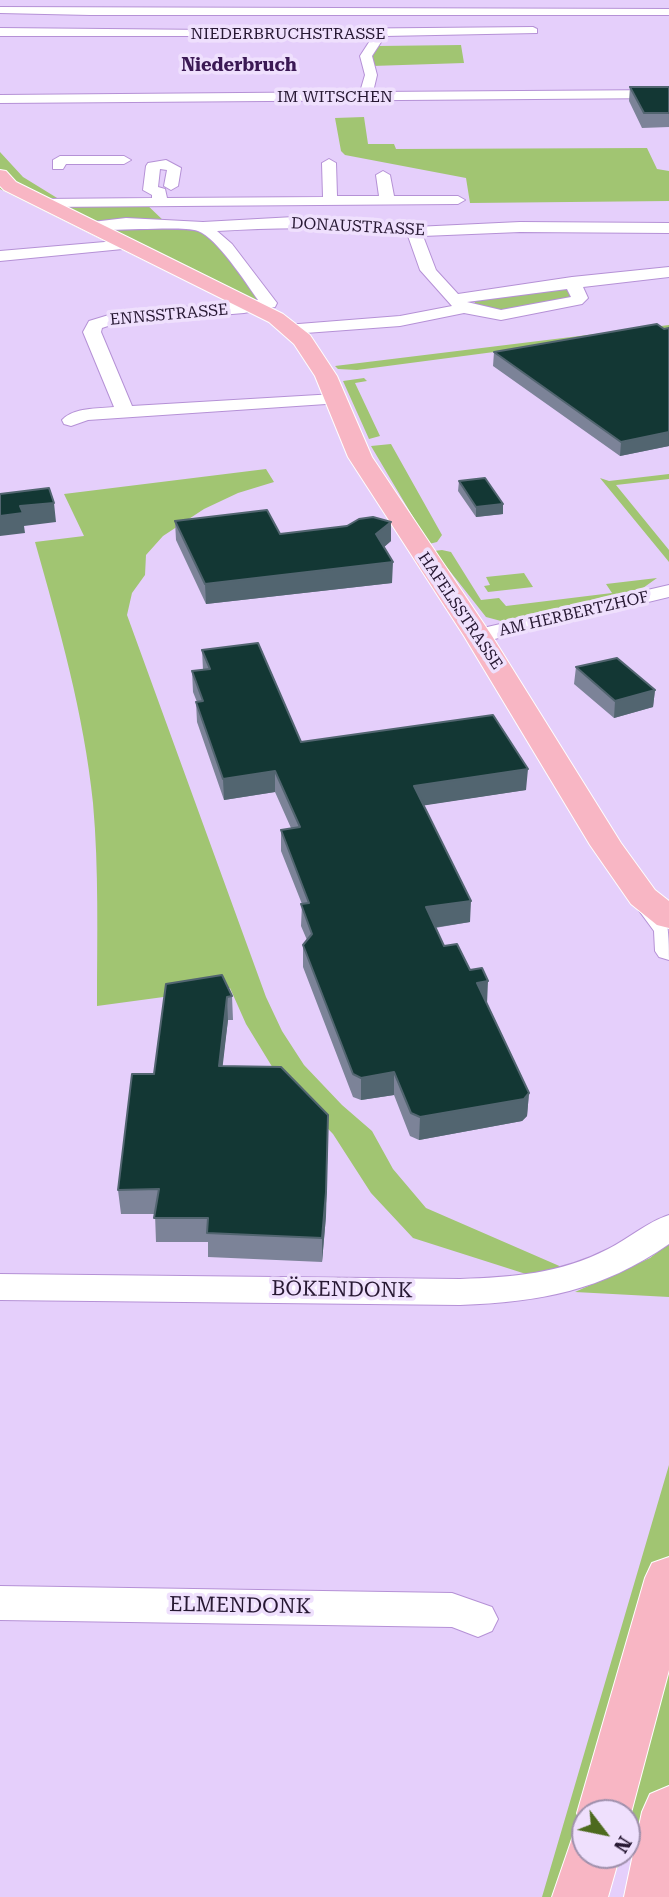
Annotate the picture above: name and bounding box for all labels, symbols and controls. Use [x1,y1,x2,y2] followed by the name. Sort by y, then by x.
[190,24,386,44] street label: NIEDERBRUCHSTRASSE
[181,55,297,77] district label: Niederbruch
[277,87,393,107] street label: IM WITSCHEN
[291,214,425,240] street label: DONAUSTRASSE
[109,300,229,330] street label: ENNSSTRASSE
[414,549,506,673] street label: HAFELSSTRASSE
[497,587,651,641] street label: AM HERBERTZHOF
[271,1276,413,1304] street label: BÖKENDONK
[169,1592,311,1620] street label: ELMENDONK
[571,1799,641,1869] north arrow
[609,1832,636,1857] text: N

